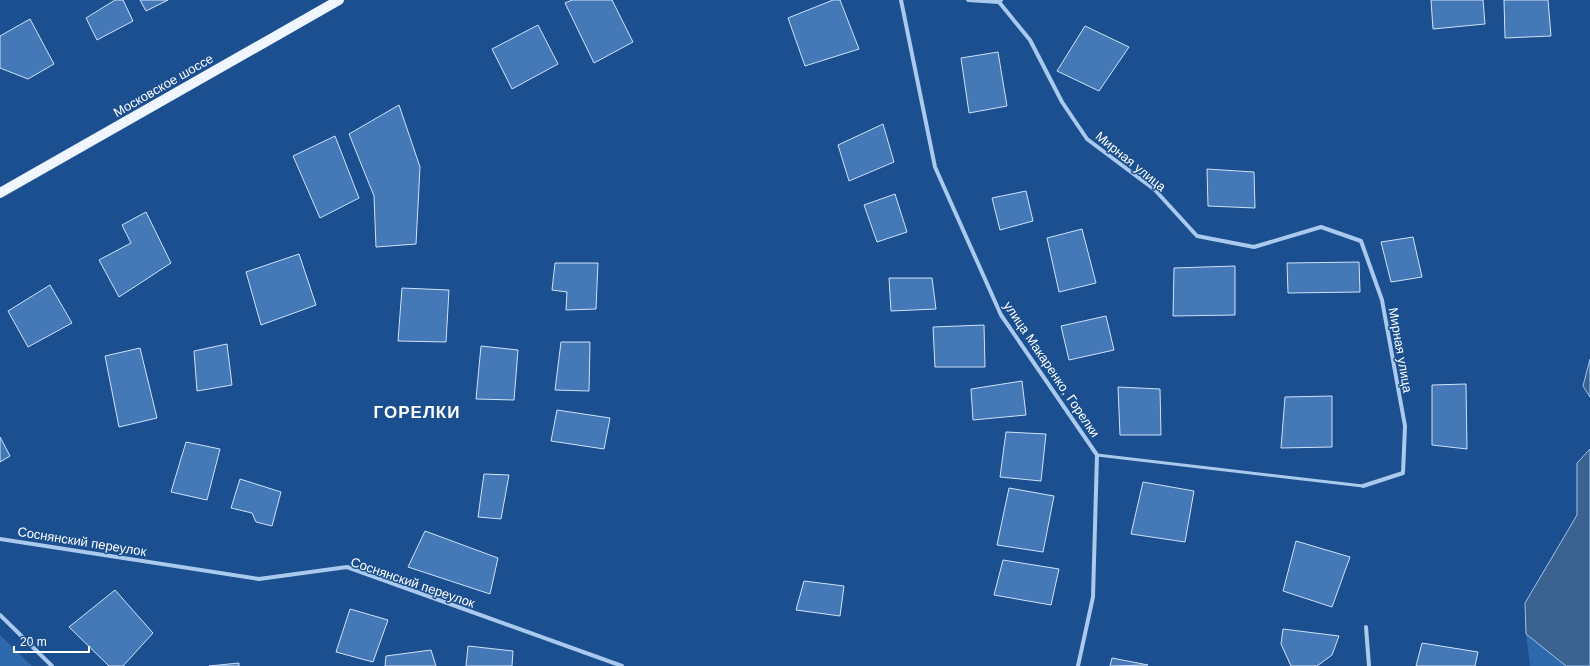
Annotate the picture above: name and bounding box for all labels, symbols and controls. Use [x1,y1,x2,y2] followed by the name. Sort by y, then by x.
[111,51,216,120] street label: Московское шоссе
[1092,128,1169,195] street label: Мирная улица
[1000,298,1103,440] street label: улица Макаренко, Горелки
[1386,306,1416,395] street label: Мирная улица
[374,403,460,422] district label: ГОРЕЛКИ
[16,524,148,559] street label: Соснянский переулок
[349,554,477,611] street label: Соснянский переулок
[14,628,89,654] scale bar
[20,635,47,649] text: 20 m

